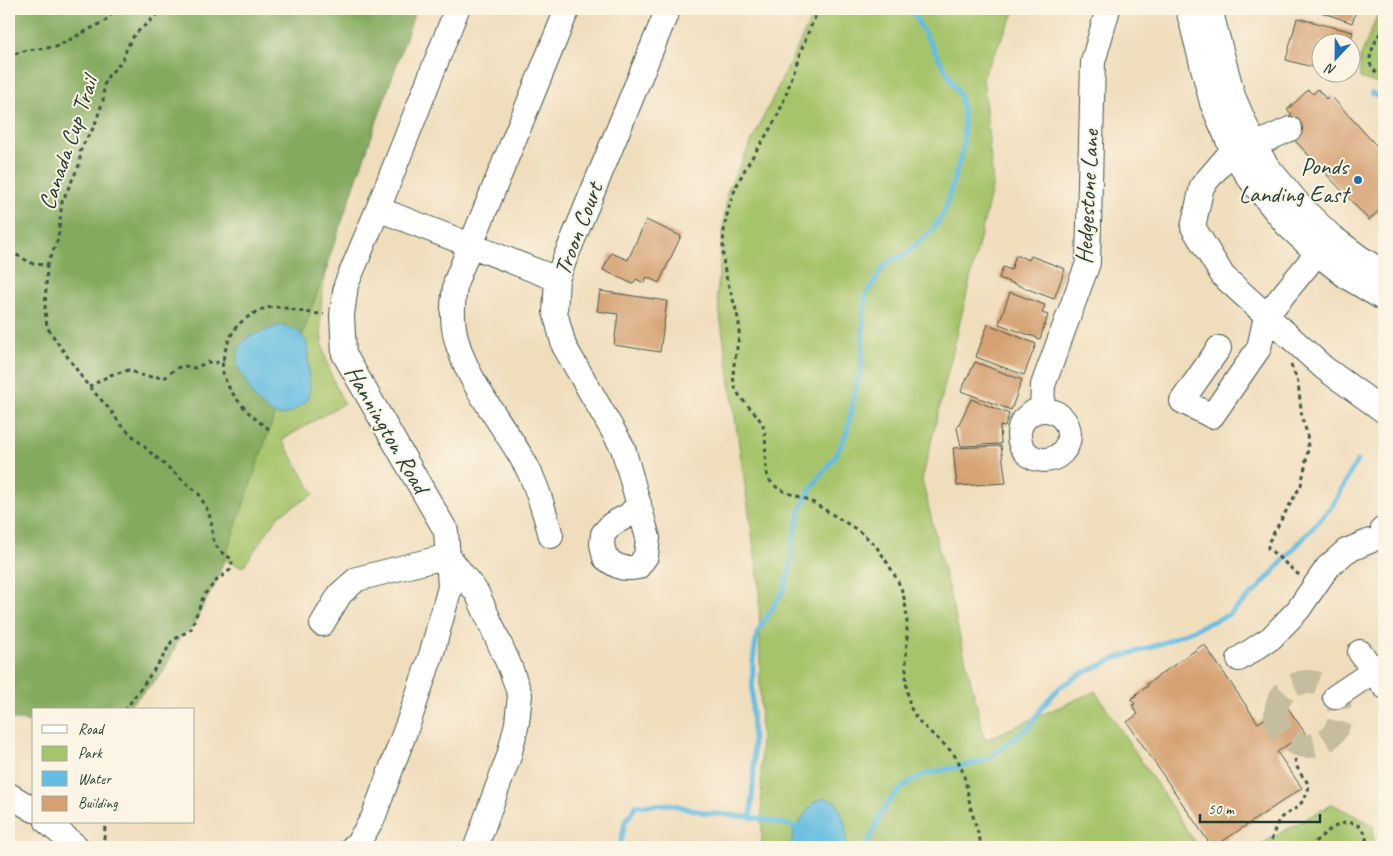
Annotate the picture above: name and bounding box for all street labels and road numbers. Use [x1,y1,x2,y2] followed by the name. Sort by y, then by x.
[31,69,106,213] street label: Canada Cup Trail
[1069,127,1106,265] street label: Hedgestone Lane
[547,177,610,280] street label: Troon Court
[338,360,437,501] street label: Hannington Road

